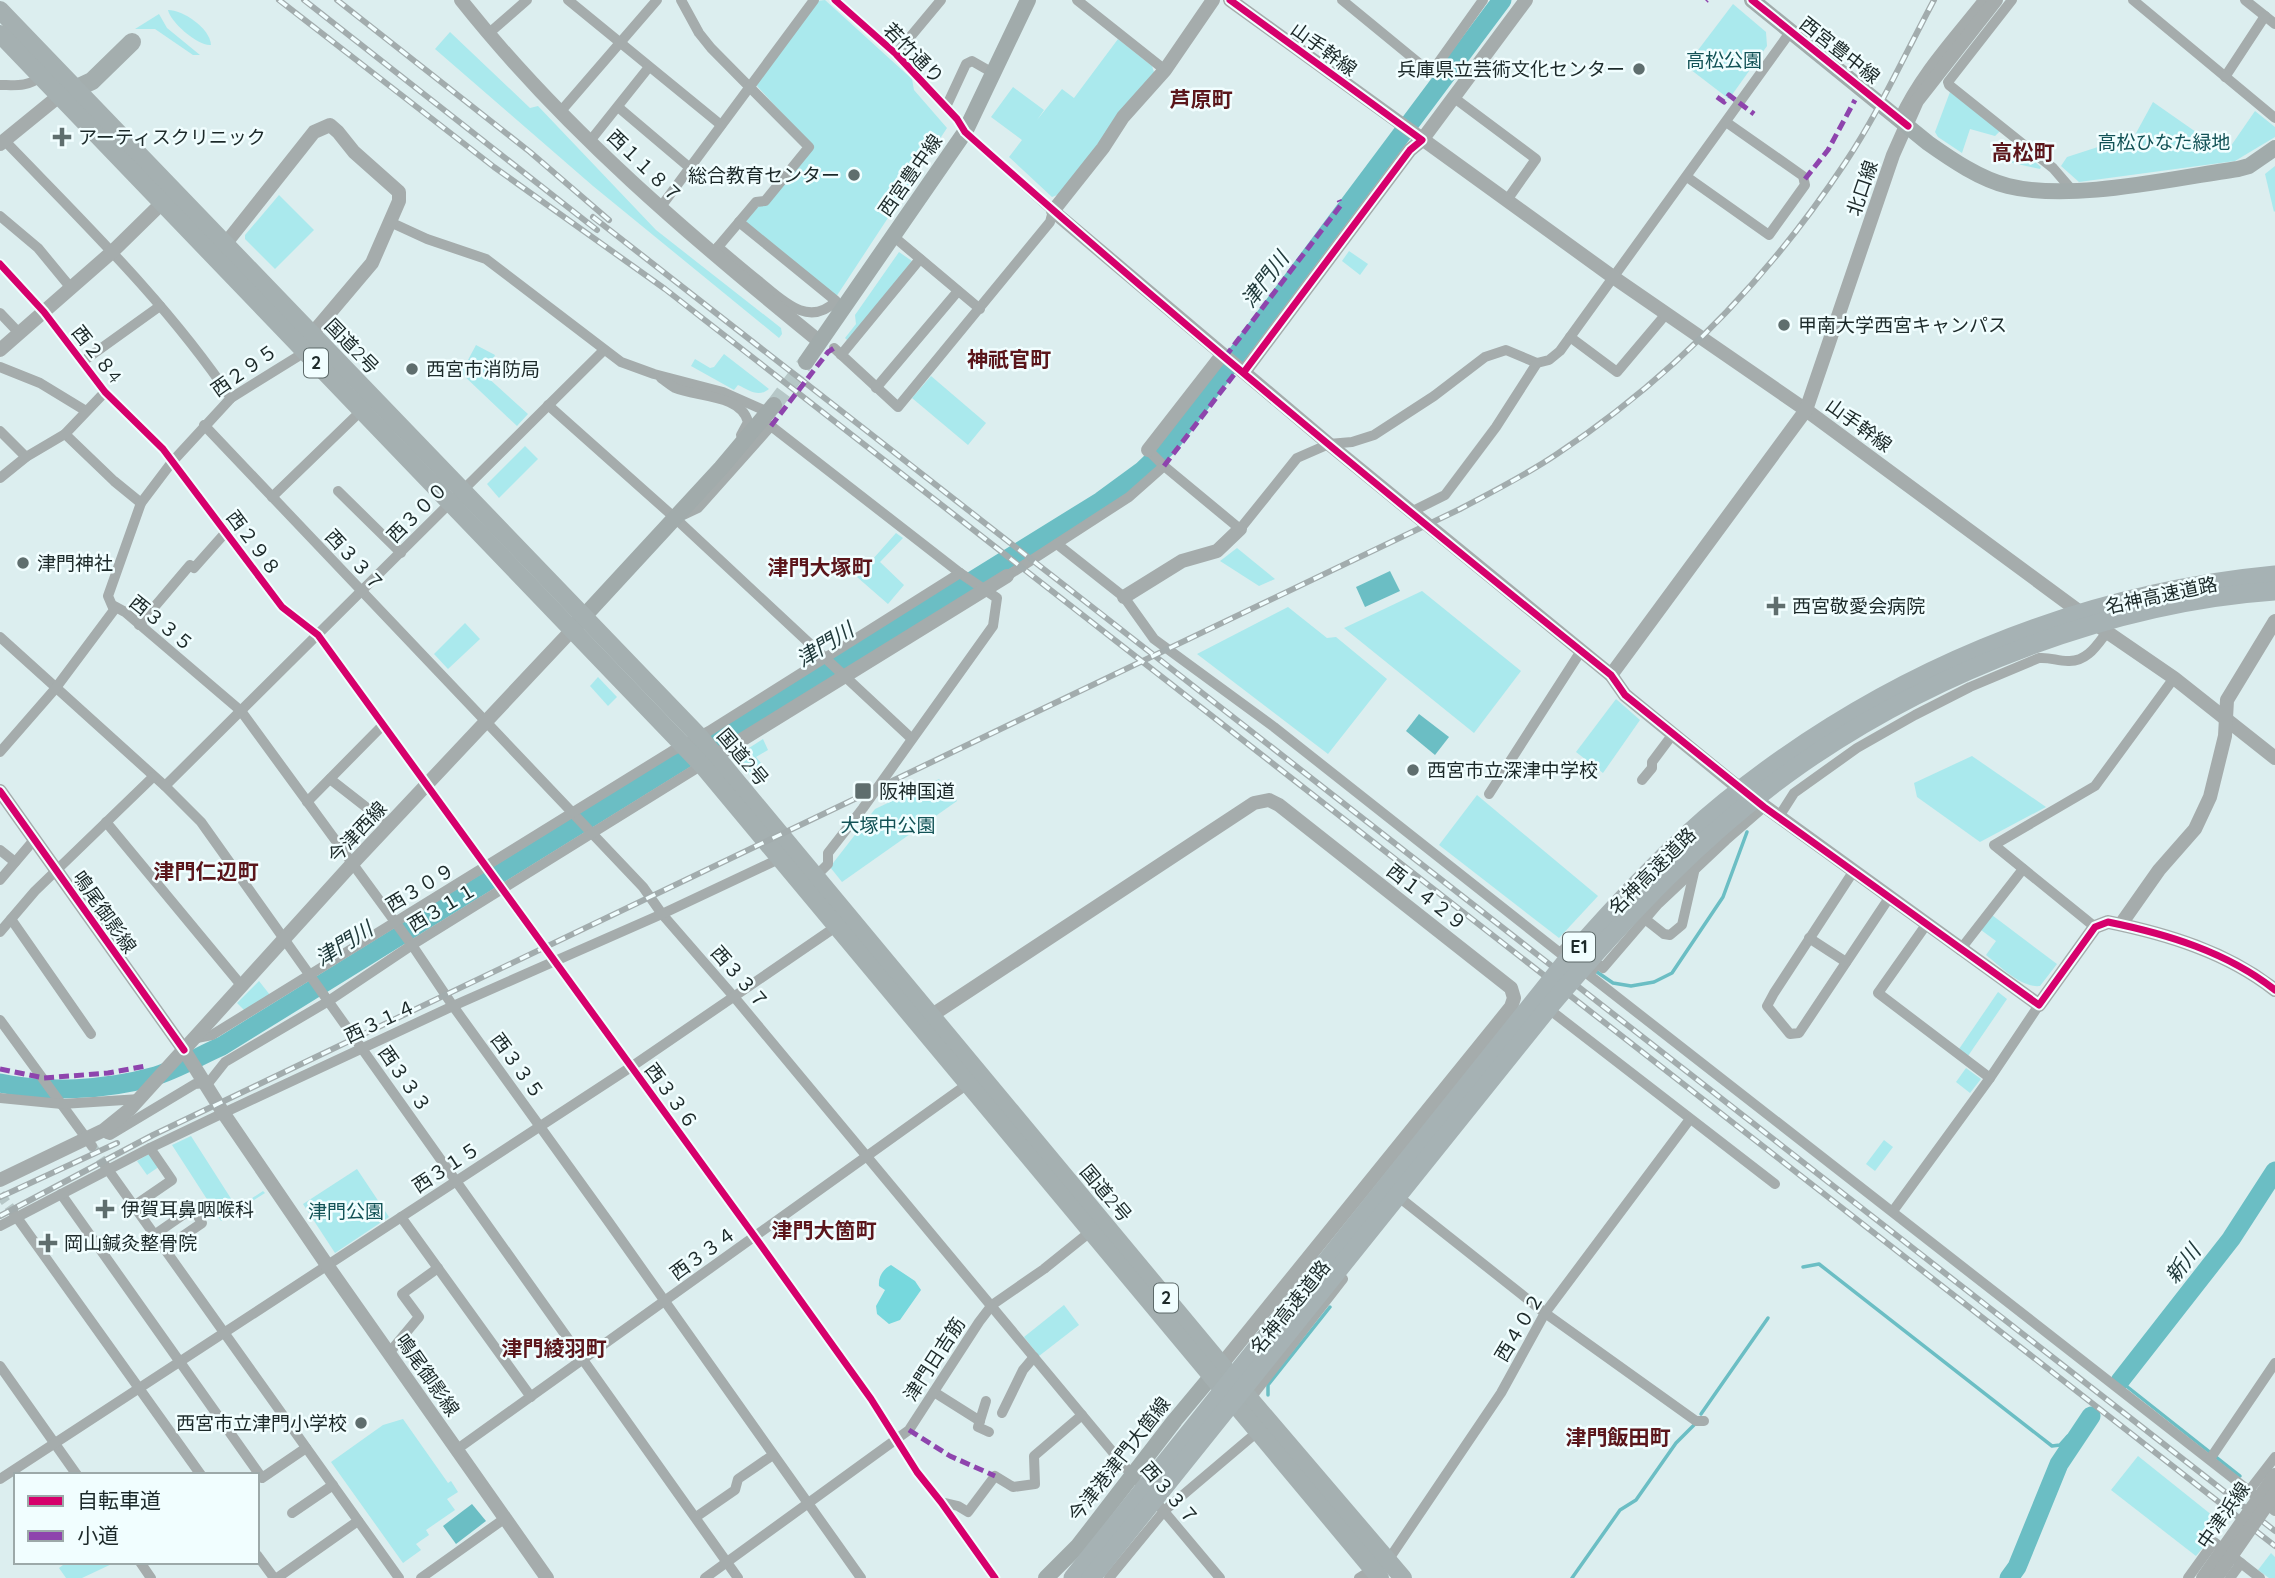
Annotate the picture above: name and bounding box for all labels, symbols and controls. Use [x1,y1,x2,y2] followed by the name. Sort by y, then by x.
[1795,11,1885,89] street label: 西宮豊中線
[1286,17,1362,81] street label: 山手幹線
[879,18,949,88] street label: 若竹通り
[1686,48,1762,72] park label: 高松公園
[1397,57,1625,81] place label: 兵庫県立芸術文化センター
[1631,61,1647,77] marker: 兵庫県立芸術文化センター
[1170,86,1233,112] district label: 芦原町
[602,124,688,208] street label: 西１１８７
[78,125,266,149] place label: アーティスクリニック
[52,127,72,147] marker: アーティスクリニック
[873,129,947,221] street label: 西宮豊中線
[2097,130,2231,154] park label: 高松ひなた緑地
[1992,139,2055,165] district label: 高松町
[1841,157,1883,219] street label: 北口線
[688,163,840,187] place label: 総合教育センター
[846,167,862,183] marker: 総合教育センター
[1235,245,1295,312] water label: 津門川
[320,313,384,379] street label: 国道2号
[1798,313,2007,337] place label: 甲南大学西宮キャンパス
[1776,317,1792,333] marker: 甲南大学西宮キャンパス
[67,320,127,388] street label: 西２８4
[206,338,282,402] street label: 西２９５
[967,346,1051,372] district label: 神祇官町
[304,348,328,377] road number: 2
[426,357,540,381] place label: 西宮市消防局
[404,361,420,377] marker: 西宮市消防局
[1821,393,1897,457] street label: 山手幹線
[382,477,452,547] street label: 西３００
[222,505,286,581] street label: 西２９８
[320,524,390,596] street label: 西３３７
[37,551,113,575] place label: 津門神社
[768,554,873,580] district label: 津門大塚町
[15,555,31,571] marker: 津門神社
[2103,571,2219,619] street label: 名神高速道路
[125,590,199,656] street label: 西３３５
[1792,594,1925,618] place label: 西宮敬愛会病院
[1766,596,1786,616] marker: 西宮敬愛会病院
[791,615,860,672] water label: 津門川
[712,723,774,791] street label: 国道2号
[1427,758,1598,782] place label: 西宮市立深津中学校
[1405,762,1421,778] marker: 西宮市立深津中学校
[879,779,955,803] place label: 阪神国道
[853,781,873,801] marker: 阪神国道
[322,796,392,868] street label: 今津西線
[840,813,936,837] park label: 大塚中公園
[1603,822,1701,920] street label: 名神高速道路
[381,857,459,917] street label: 西３０９
[154,858,259,884] district label: 津門仁辺町
[1382,858,1472,936] street label: 西１４２９
[68,866,142,958] street label: 鳴尾御影線
[403,877,481,937] street label: 西３１１
[310,914,379,971] water label: 津門川
[1563,932,1595,962] road number: E1
[706,940,774,1014] street label: 西３３７
[340,994,420,1048] street label: 西３１４
[486,1028,550,1104] street label: 西３３５
[373,1041,437,1117] street label: 西３３３
[640,1058,704,1134] street label: 西３３６
[408,1136,484,1198] street label: 西３１５
[1075,1159,1137,1227] street label: 国道2号
[121,1197,254,1221] place label: 伊賀耳鼻咽喉科
[95,1199,115,1219] marker: 伊賀耳鼻咽喉科
[308,1199,384,1223] park label: 津門公園
[772,1217,877,1243] district label: 津門大箇町
[665,1221,741,1285] street label: 西３３４
[64,1231,197,1255] place label: 岡山鍼灸整骨院
[38,1233,58,1253] marker: 岡山鍼灸整骨院
[2159,1237,2207,1288] water label: 新川
[1245,1255,1335,1359] street label: 名神高速道路
[1154,1283,1178,1312] road number: 2
[1489,1288,1549,1366] street label: 西４０２
[898,1313,970,1405] street label: 津門日吉筋
[391,1329,465,1421] street label: 鳴尾御影線
[502,1335,607,1361] district label: 津門綾羽町
[1063,1392,1175,1526] street label: 今津港津門大箇線
[176,1411,347,1435] place label: 西宮市立津門小学校
[353,1415,369,1431] marker: 西宮市立津門小学校
[1566,1424,1671,1450] district label: 津門飯田町
[1136,1456,1204,1530] street label: 西３３７
[14,1473,259,1564] legend
[2191,1477,2255,1553] street label: 中津浜線
[77,1487,161,1513] text: 自転車道
[77,1522,119,1548] text: 小道

